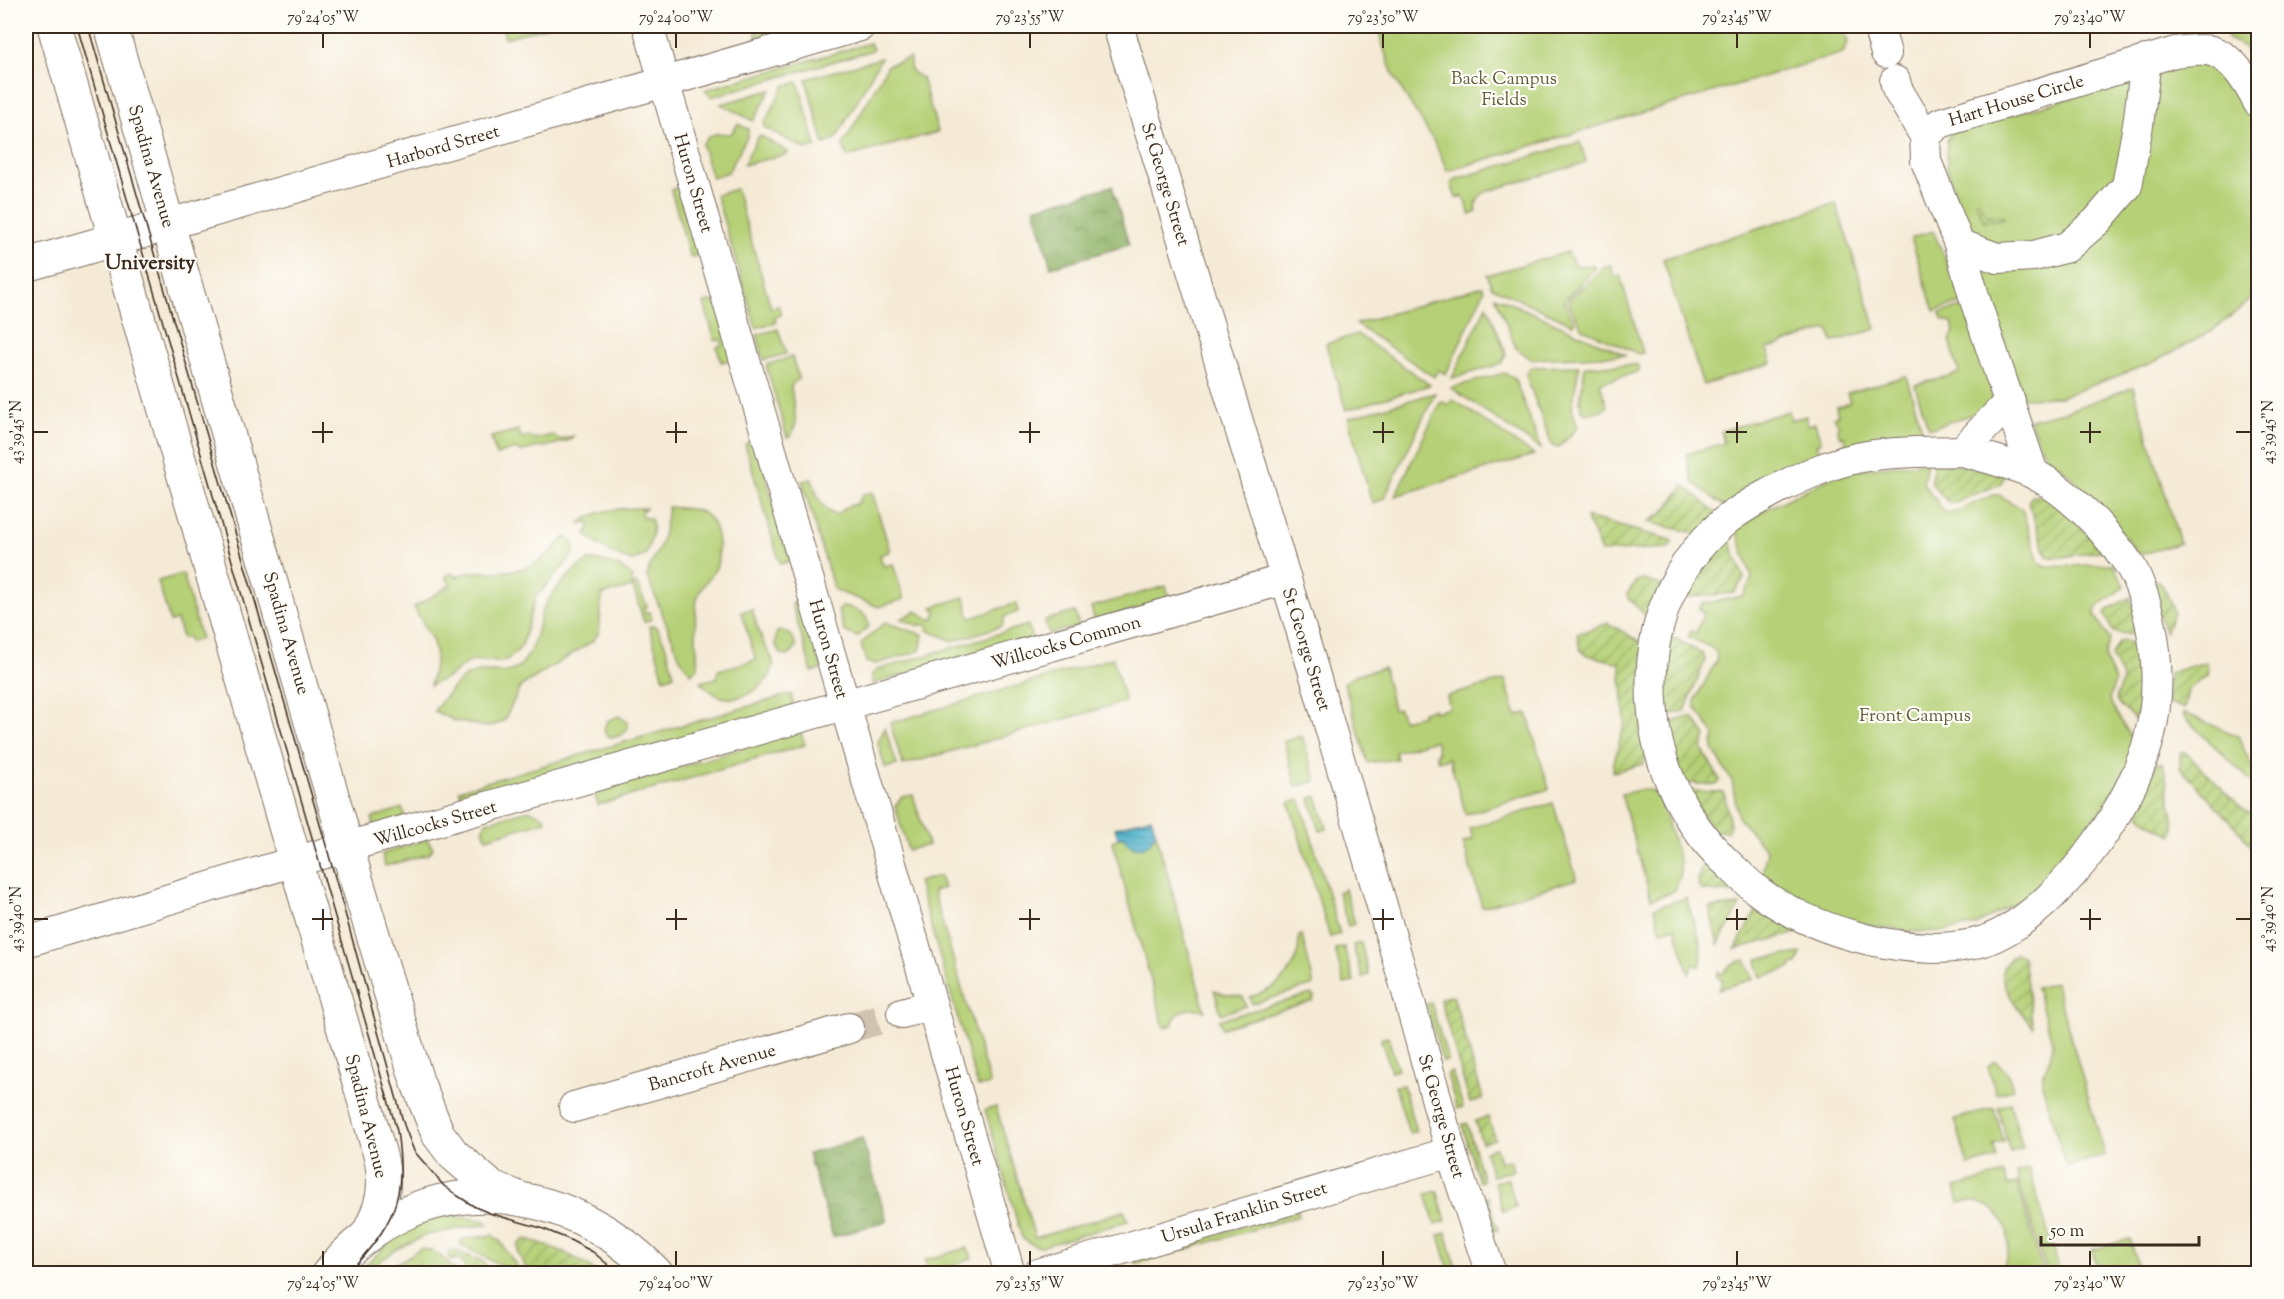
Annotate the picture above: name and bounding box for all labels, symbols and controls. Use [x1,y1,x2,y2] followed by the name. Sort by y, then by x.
[287,8,359,29] text: 79°24'05"W
[639,8,713,29] text: 79°24'00"W
[996,8,1065,29] text: 79°23'55"W
[1348,8,1419,29] text: 79°23'50"W
[1702,8,1772,29] text: 79°23'45"W
[2054,8,2126,29] text: 79°23'40"W
[1451,67,1557,114] park label: Back Campus Fields
[1946,69,2087,135] street label: Hart House Circle
[120,102,180,231] street label: Spadina Avenue
[384,119,503,176] street label: Harbord Street
[1133,120,1195,250] street label: St George Street
[666,131,719,236] street label: Huron Street
[105,250,195,279] district label: University
[7,400,28,464] text: 43°39'45"N
[2259,400,2280,464] text: 43°39'45"N
[255,569,315,698] street label: Spadina Avenue
[1274,585,1336,715] street label: St George Street
[801,597,854,702] street label: Huron Street
[989,610,1145,678] street label: Willcocks Common
[1859,704,1971,730] park label: Front Campus
[371,795,500,855] street label: Willcocks Street
[7,886,28,952] text: 43°39'40"N
[2259,886,2280,952] text: 43°39'40"N
[646,1038,779,1099] street label: Bancroft Avenue
[337,1052,393,1181] street label: Spadina Avenue
[1410,1052,1470,1182] street label: St George Street
[937,1064,990,1169] street label: Huron Street
[1158,1176,1331,1252] street label: Ursula Franklin Street
[2041,1209,2198,1247] scale bar
[2049,1219,2085,1245] text: 50 m
[287,1274,359,1295] text: 79°24'05"W
[639,1274,713,1295] text: 79°24'00"W
[996,1274,1065,1295] text: 79°23'55"W
[1348,1274,1419,1295] text: 79°23'50"W
[1702,1274,1772,1295] text: 79°23'45"W
[2054,1274,2126,1295] text: 79°23'40"W

